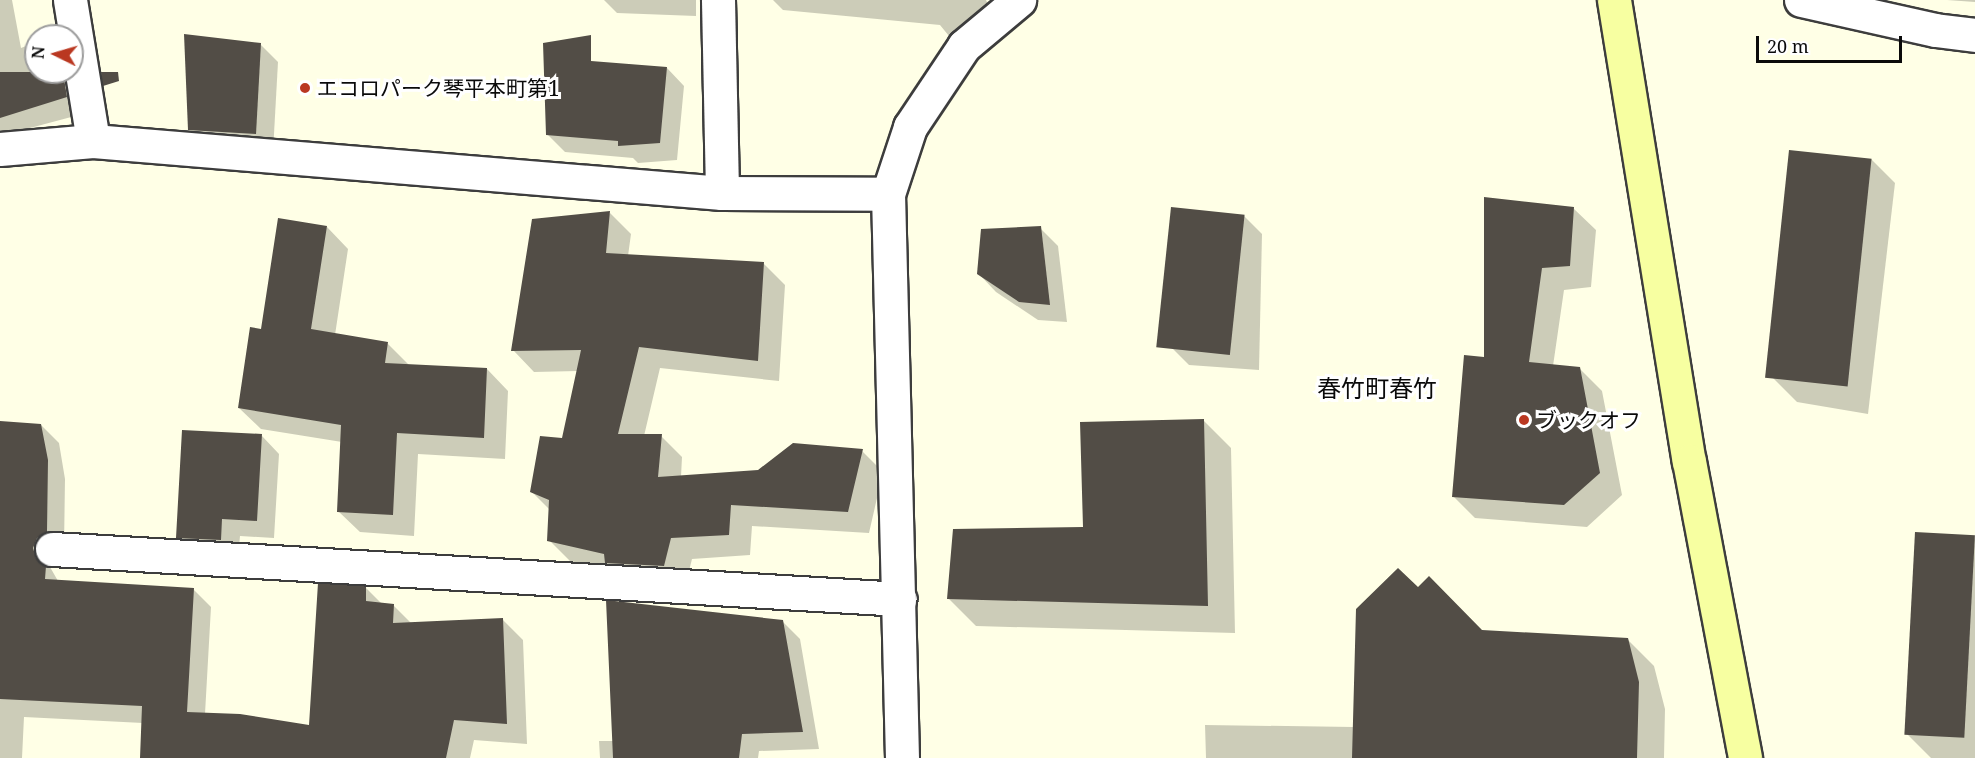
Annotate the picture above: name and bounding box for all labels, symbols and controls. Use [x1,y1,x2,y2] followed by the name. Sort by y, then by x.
[24,24,84,84] north arrow
[1759,24,1904,62] scale bar
[1767,34,1809,58] text: 20 m
[27,45,50,60] text: N
[317,75,560,101] place label: エコロパーク琴平本町第1
[298,81,312,95] marker: エコロパーク琴平本町第1
[1317,374,1437,402] district label: 春竹町春竹
[1536,407,1641,433] place label: ブックオフ
[1517,413,1531,427] marker: ブックオフ

